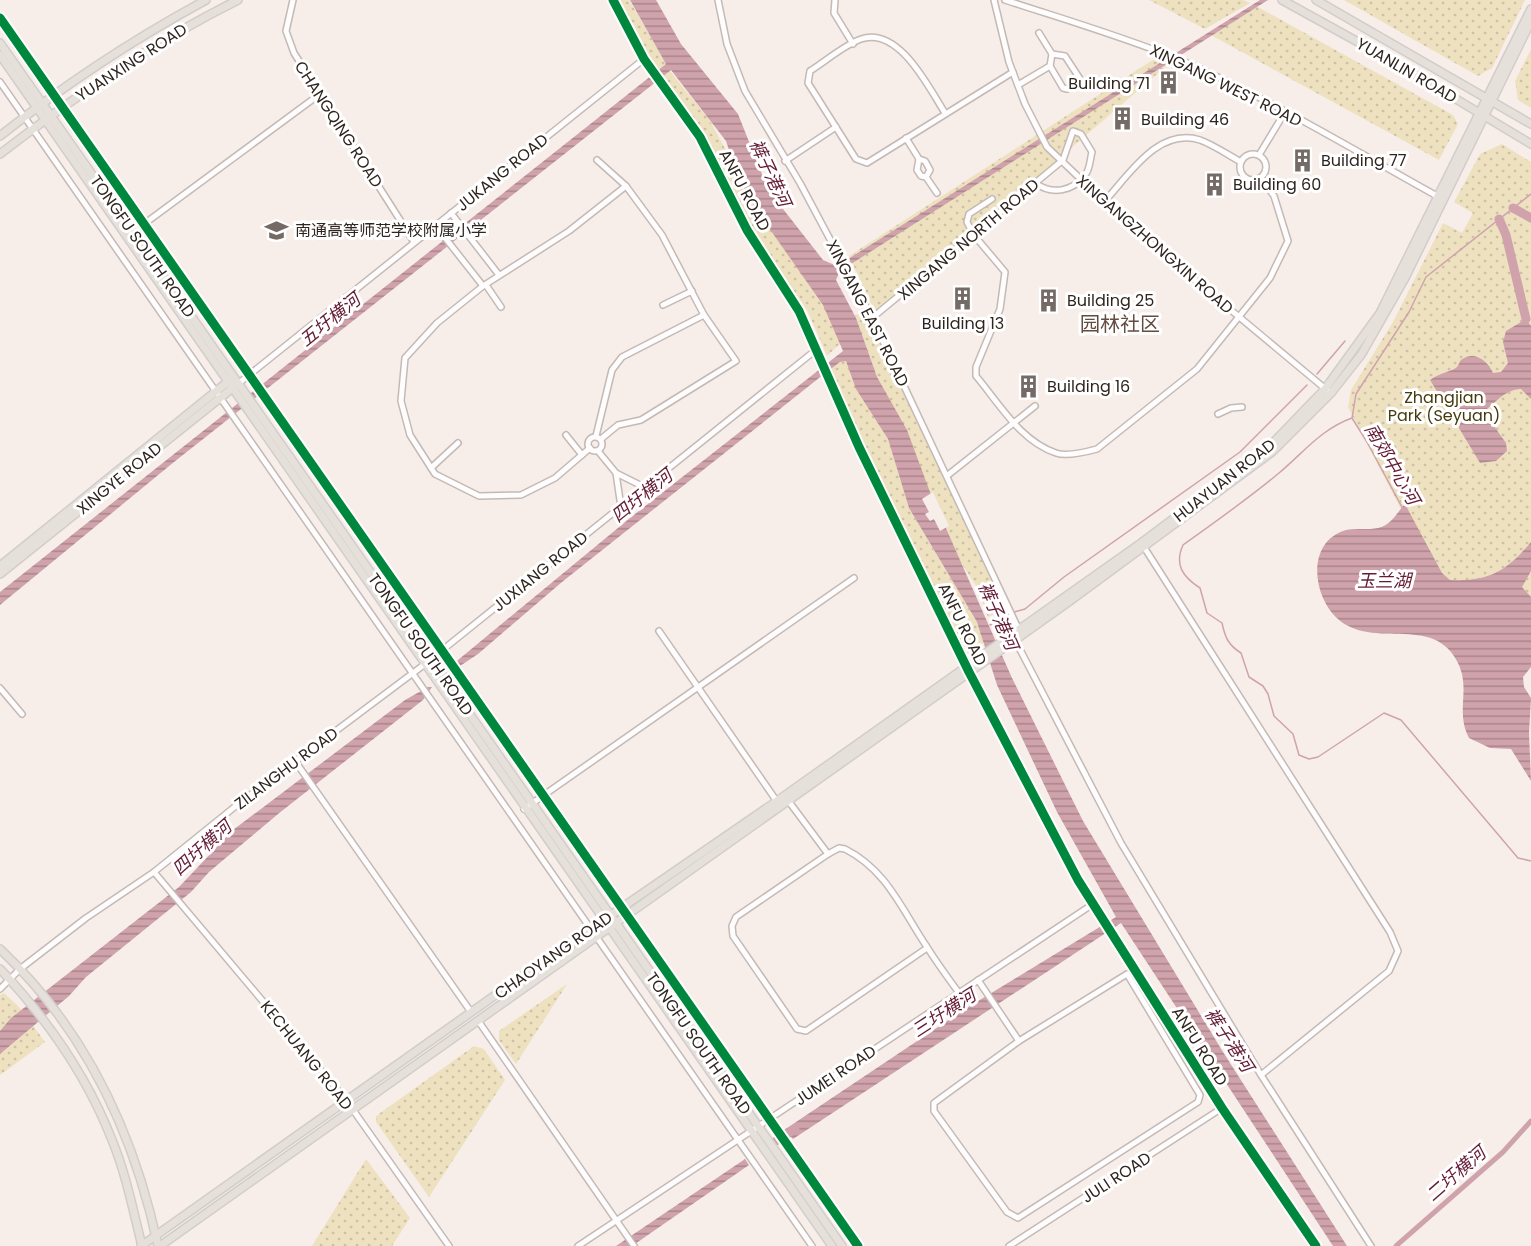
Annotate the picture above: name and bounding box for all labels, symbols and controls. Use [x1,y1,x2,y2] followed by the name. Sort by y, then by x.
[71,18,191,107] street label: YUANXING ROAD
[1352,32,1461,109] street label: YUANLIN ROAD
[1146,39,1306,132] street label: XINGANG WEST ROAD
[289,56,388,192] street label: CHANGQING ROAD
[1155,70,1181,96] building icon: Building 71
[1068,72,1150,95] place label: Building 71
[1110,106,1136,132] building icon: Building 46
[1141,108,1229,131] place label: Building 46
[452,128,553,217] street label: JUKANG ROAD
[744,135,798,213] water label: 裤子港河
[713,145,776,235] street label: ANFU ROAD
[1290,147,1316,173] building icon: Building 77
[1321,149,1407,172] place label: Building 77
[1071,169,1238,319] street label: XINGANGZHONGXIN ROAD
[85,170,201,322] street label: TONGFU SOUTH ROAD
[1202,171,1228,197] building icon: Building 60
[893,173,1044,305] street label: XINGANG NORTH ROAD
[1233,173,1321,196] place label: Building 60
[264,217,290,243] school or university icon: 南通高等师范学校附属小学
[295,219,487,242] place label: 南通高等师范学校附属小学
[821,236,915,391] street label: XINGANG EAST ROAD
[294,285,368,352] water label: 五圩横河
[950,285,976,311] building icon: Building 13
[1036,287,1062,313] building icon: Building 25
[1067,289,1154,312] place label: Building 25
[1080,310,1160,338] district label: 园林社区
[922,312,1004,335] place label: Building 13
[1016,373,1042,399] building icon: Building 16
[1047,375,1130,398] place label: Building 16
[1388,386,1500,427] park label: Zhangjian Park (Seyuan)
[1359,419,1427,512] water label: 南郊中心河
[1169,433,1280,527] street label: HUAYUAN ROAD
[72,437,167,520] street label: XINGYE ROAD
[606,461,680,528] water label: 四圩横河
[488,526,593,617] street label: JUXIANG ROAD
[363,568,479,720] street label: TONGFU SOUTH ROAD
[1357,568,1414,593] water label: 玉兰湖
[972,578,1026,657] water label: 裤子港河
[933,579,993,670] street label: ANFU ROAD
[230,722,343,815] street label: ZILANGHU ROAD
[167,812,239,881] water label: 四圩横河
[490,906,617,1005] street label: CHAOYANG ROAD
[641,967,757,1119] street label: TONGFU SOUTH ROAD
[907,981,983,1043] water label: 三圩横河
[255,996,358,1115] street label: KECHUANG ROAD
[1166,1002,1233,1090] street label: ANFU ROAD
[1199,1003,1261,1079] water label: 裤子港河
[790,1040,881,1111] street label: JUMEI ROAD
[1420,1139,1493,1207] water label: 二圩横河
[1077,1146,1156,1209] street label: JULI ROAD

